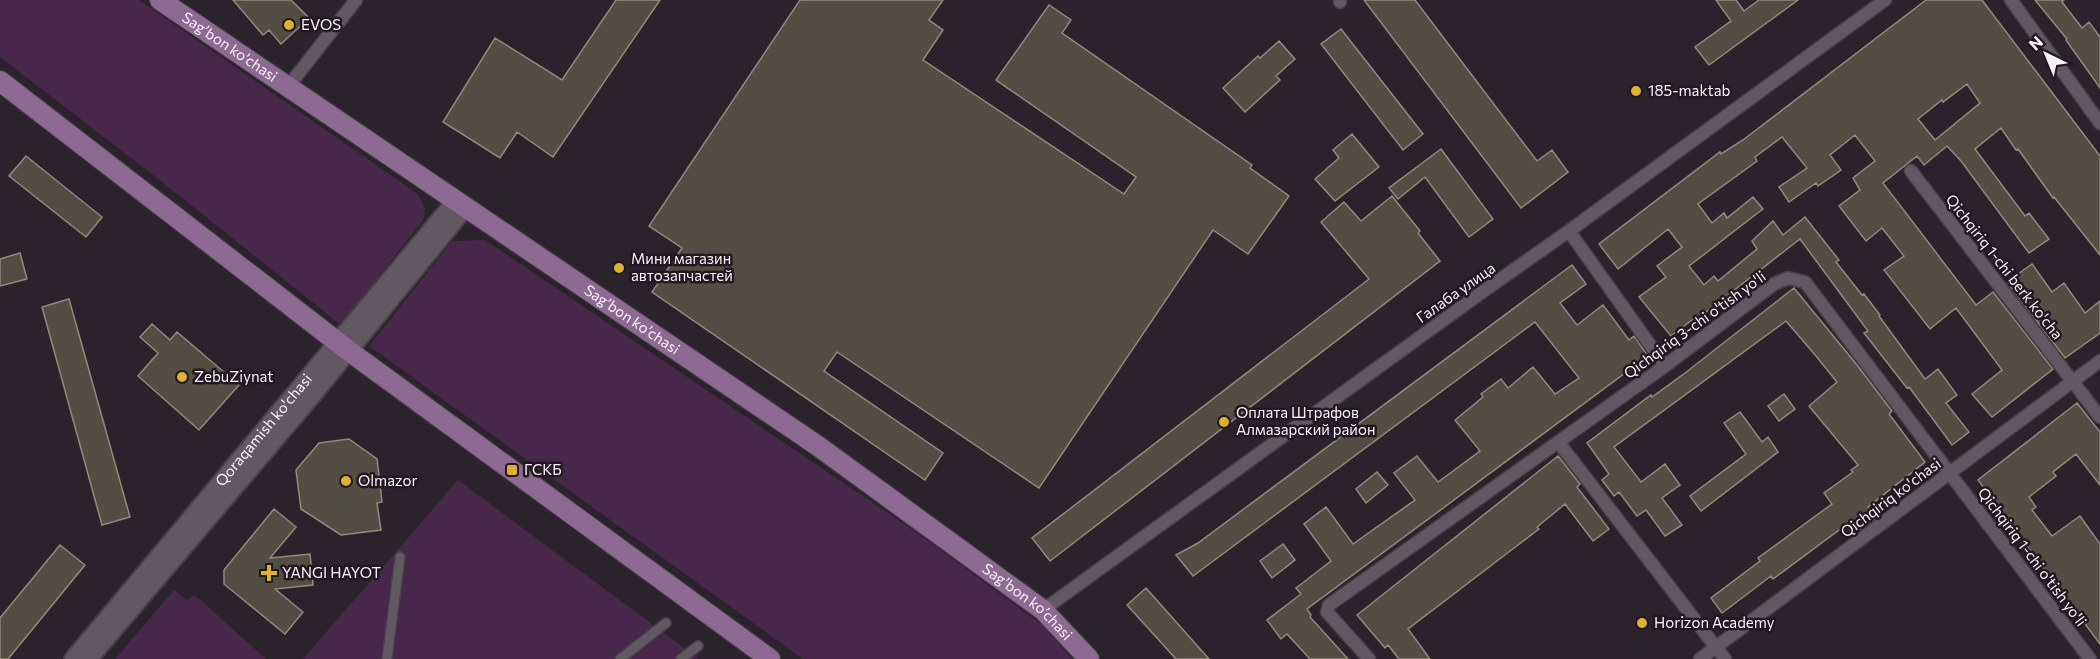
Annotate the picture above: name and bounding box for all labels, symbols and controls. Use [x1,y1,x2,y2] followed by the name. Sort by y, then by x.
[179,8,281,85] street label: Sag’bon ko’chasi
[301,15,341,33] place label: EVOS
[282,18,296,32] marker: EVOS
[2016,24,2076,84] north arrow
[2025,32,2046,54] text: N
[1648,81,1731,99] place label: 185-maktab
[1629,84,1643,98] marker: 185-maktab
[1943,190,2067,343] street label: Qichqiriq 1-chi berk ko'cha
[631,249,733,284] place label: Мини магазин автозапчастей
[1413,258,1498,326] street label: Галаба улица
[612,261,626,275] marker: Мини магазин автозапчастей
[1620,267,1769,382] street label: Qichqiriq 3-chi o'tish yo'li
[581,280,684,358] street label: Sag’bon ko’chasi
[194,367,274,385] place label: ZebuZiynat
[175,370,189,384] marker: ZebuZiynat
[211,370,315,490] street label: Qoraqamish ko'chasi
[1236,403,1375,438] place label: Оплата Штрафов Aлмазарский район
[1217,415,1231,429] marker: Оплата Штрафов Aлмазарский район
[1837,454,1944,541] street label: Qichqiriq ko'chasi
[524,460,562,478] place label: ГСКБ
[505,463,519,477] marker: ГСКБ
[358,471,417,489] place label: Olmazor
[339,474,353,488] marker: Olmazor
[1975,483,2091,629] street label: Qichqiriq 1-chi o'tish yo'li
[979,559,1077,643] street label: Sag’bon ko’chasi
[282,563,381,581] place label: YANGI HAYOT
[260,564,278,582] marker: YANGI HAYOT
[1654,613,1775,631] place label: Horizon Academy
[1635,616,1649,630] marker: Horizon Academy

